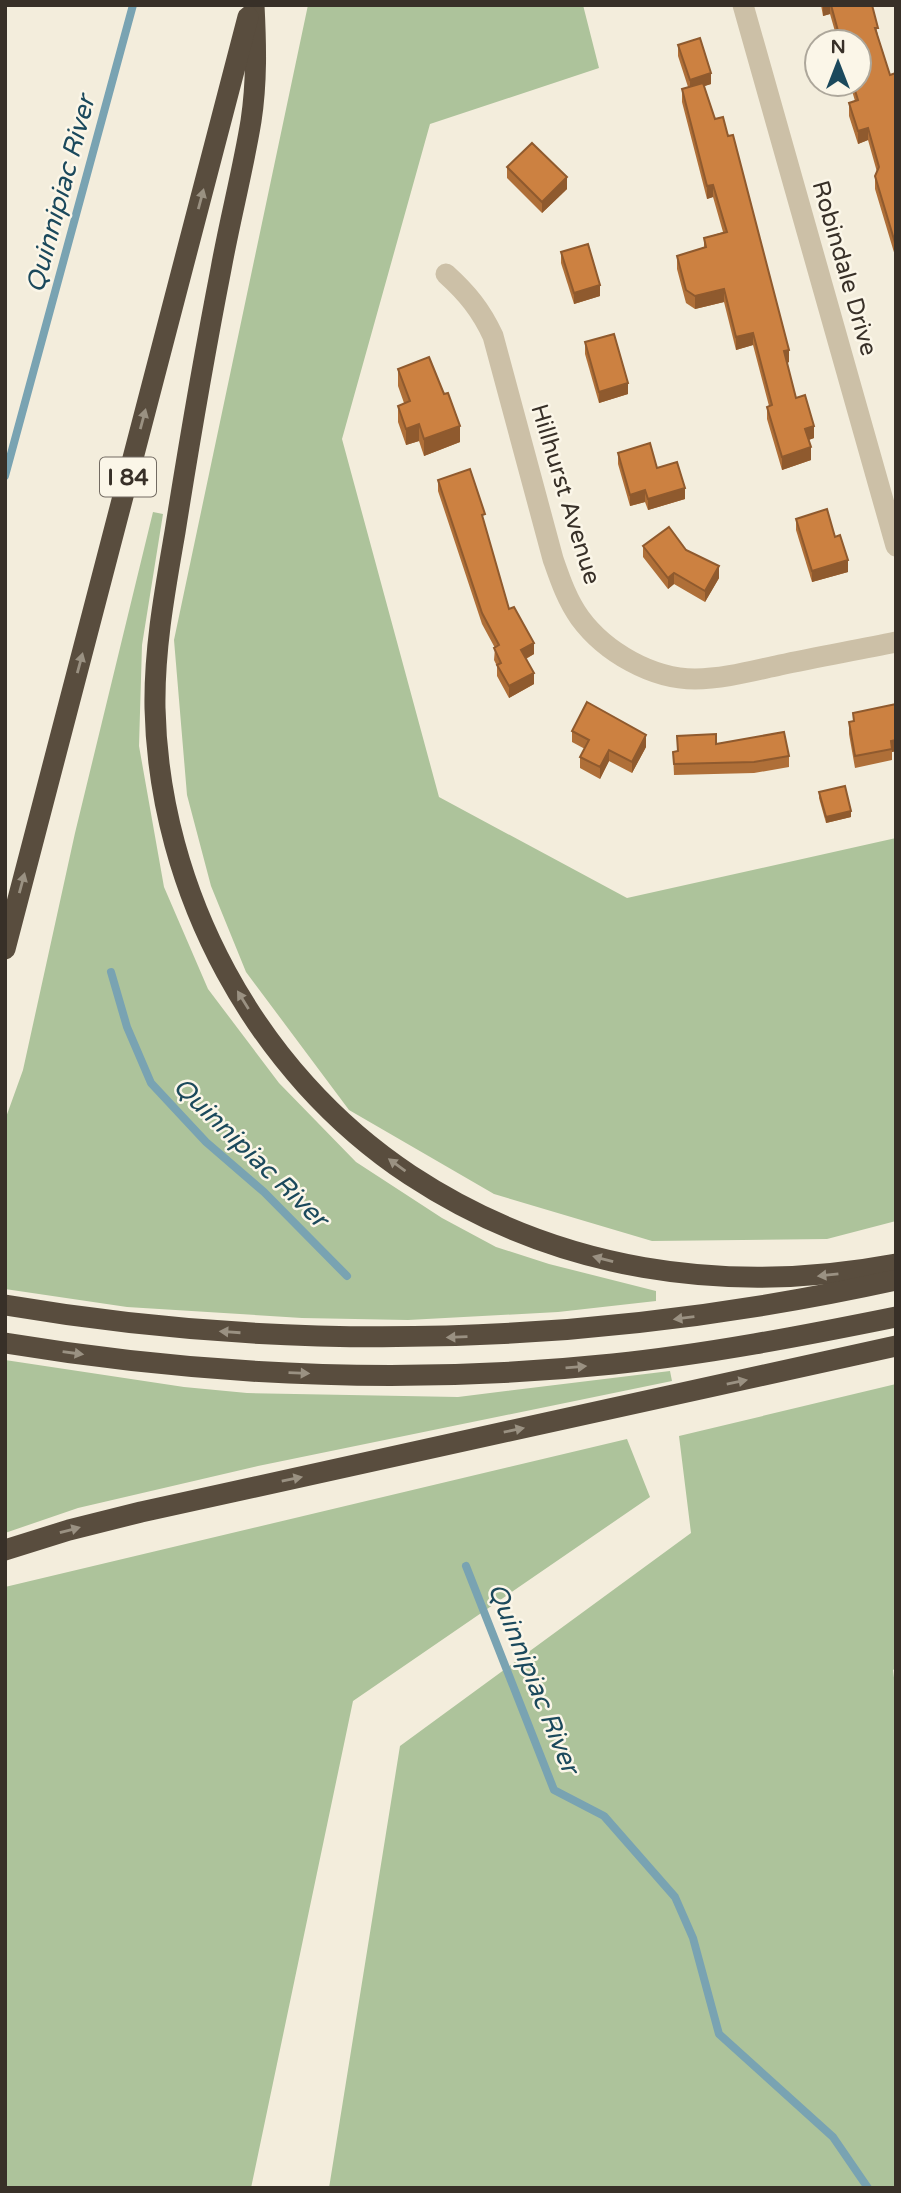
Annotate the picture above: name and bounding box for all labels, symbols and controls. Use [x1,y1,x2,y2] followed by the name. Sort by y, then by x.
[803,28,873,98] north arrow
[830,36,846,58] text: N
[19,89,102,296] water label: Quinnipiac River
[806,177,883,359] street label: Robindale Drive
[196,188,207,210] one-way arrow
[524,401,607,588] street label: Hillhurst Avenue
[138,408,149,430] one-way arrow
[100,457,156,496] road number: I 84
[75,652,86,674] one-way arrow
[18,873,28,894] one-way arrow
[236,990,249,1010] one-way arrow
[167,1071,337,1236] water label: Quinnipiac River
[388,1158,406,1172] one-way arrow
[592,1253,613,1263] one-way arrow
[817,1270,839,1281] one-way arrow
[673,1312,695,1323] one-way arrow
[219,1326,241,1337] one-way arrow
[446,1332,468,1343] one-way arrow
[62,1348,84,1359] one-way arrow
[565,1361,587,1372] one-way arrow
[289,1367,311,1378] one-way arrow
[726,1376,748,1387] one-way arrow
[503,1425,525,1436] one-way arrow
[281,1473,303,1484] one-way arrow
[60,1524,81,1534] one-way arrow
[481,1578,587,1781] water label: Quinnipiac River

